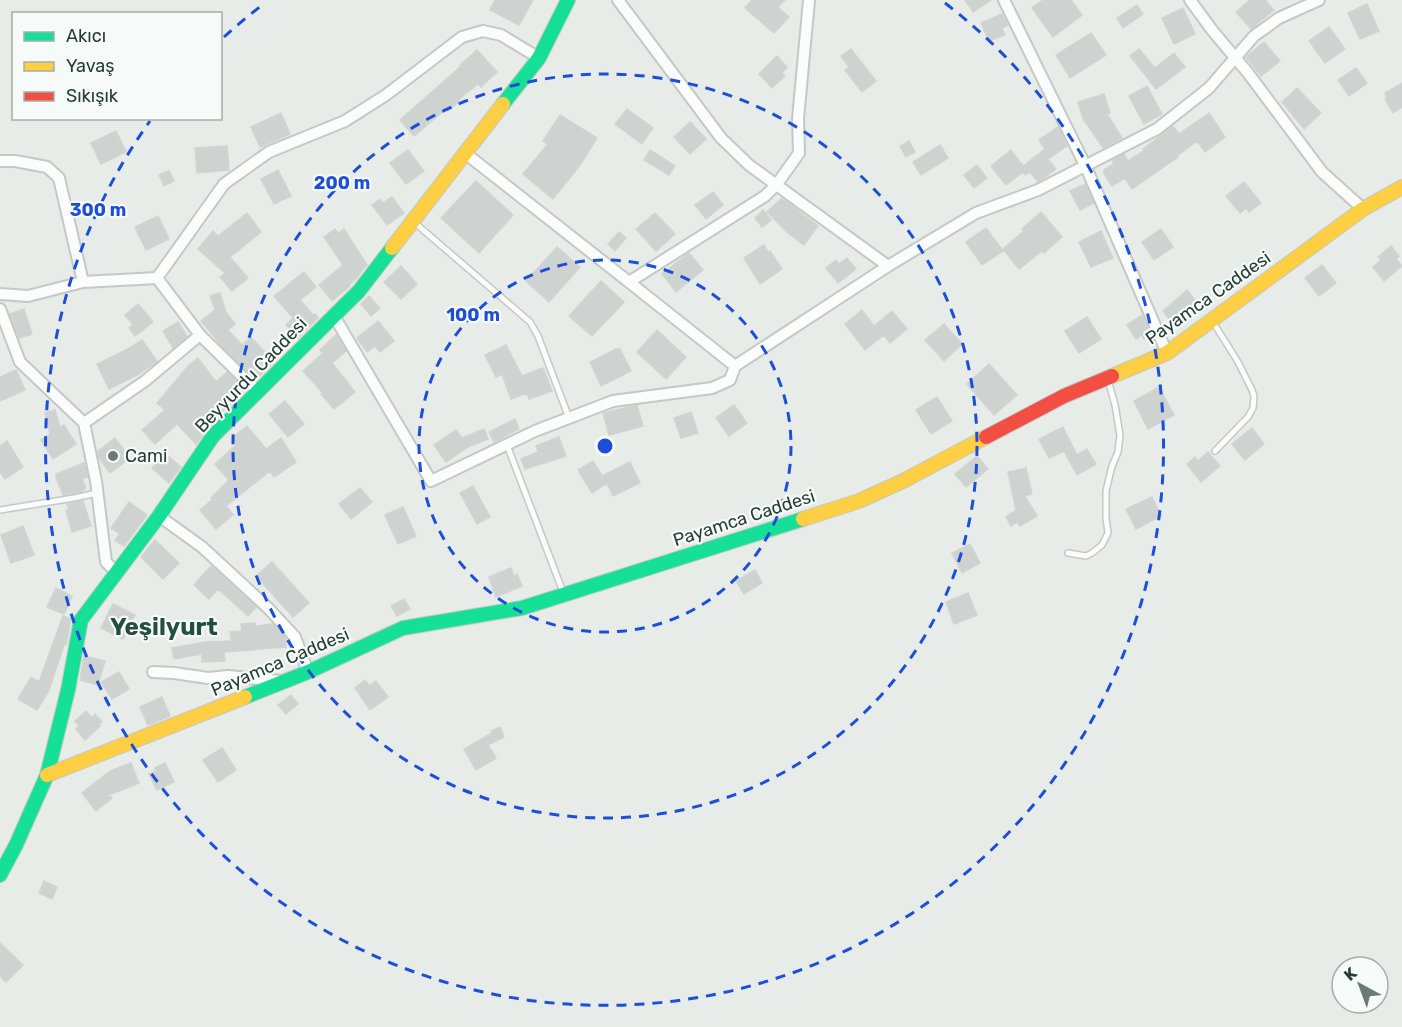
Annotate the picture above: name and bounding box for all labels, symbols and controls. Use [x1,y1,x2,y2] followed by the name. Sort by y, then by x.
[12,12,222,120] legend
[66,25,106,47] text: Akıcı
[66,55,114,77] text: Yavaş
[66,85,119,107] text: Sıkışık
[314,172,370,194] text: 200 m
[70,199,126,221] text: 300 m
[1141,247,1275,349] street label: Payamca Caddesi
[446,304,500,326] text: 100 m
[190,313,312,437] street label: Beyyurdu Caddesi
[595,436,615,456] centre of rings
[125,445,167,467] place label: Cami
[106,449,120,463] marker: Cami
[670,485,818,551] street label: Payamca Caddesi
[110,613,218,641] district label: Yeşilyurt
[208,623,352,701] street label: Payamca Caddesi
[1330,955,1390,1015] north arrow
[1340,963,1361,985] text: K

